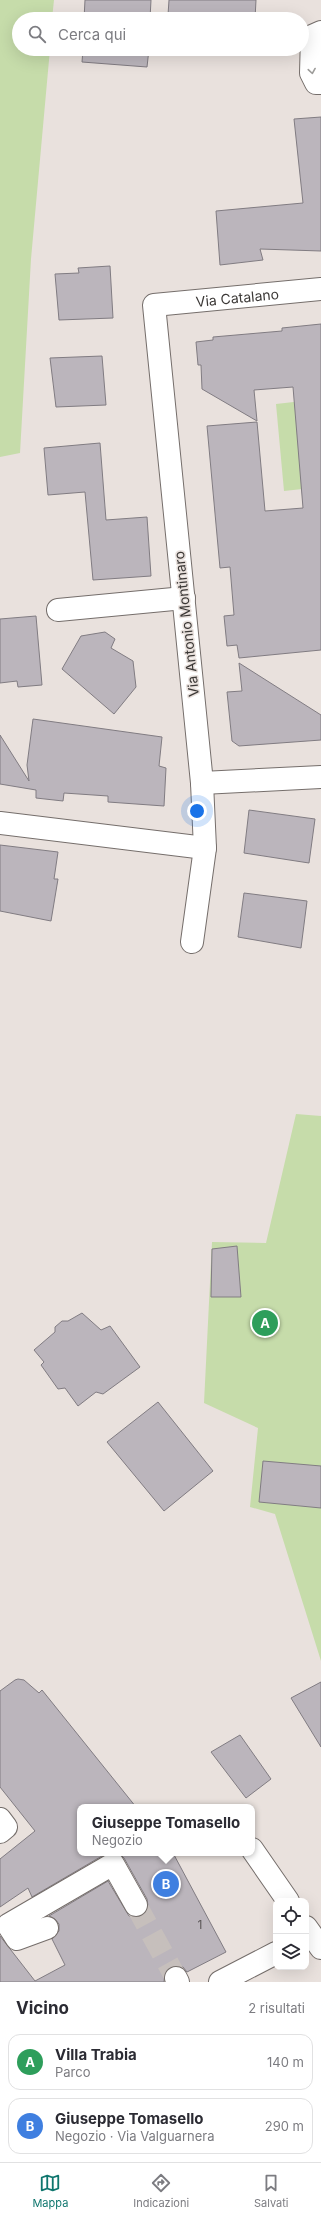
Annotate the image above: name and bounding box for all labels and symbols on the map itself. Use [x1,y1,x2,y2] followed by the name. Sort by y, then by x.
[308,68,316,75] one-way arrow
[195,285,280,309] street label: Via Catalano
[170,550,202,698] street label: Via Antonio Montinaro
[187,801,207,821] your location
[252,1308,278,1338] pin: A
[153,1869,179,1899] pin: B
[198,1917,202,1932] house number: 1

